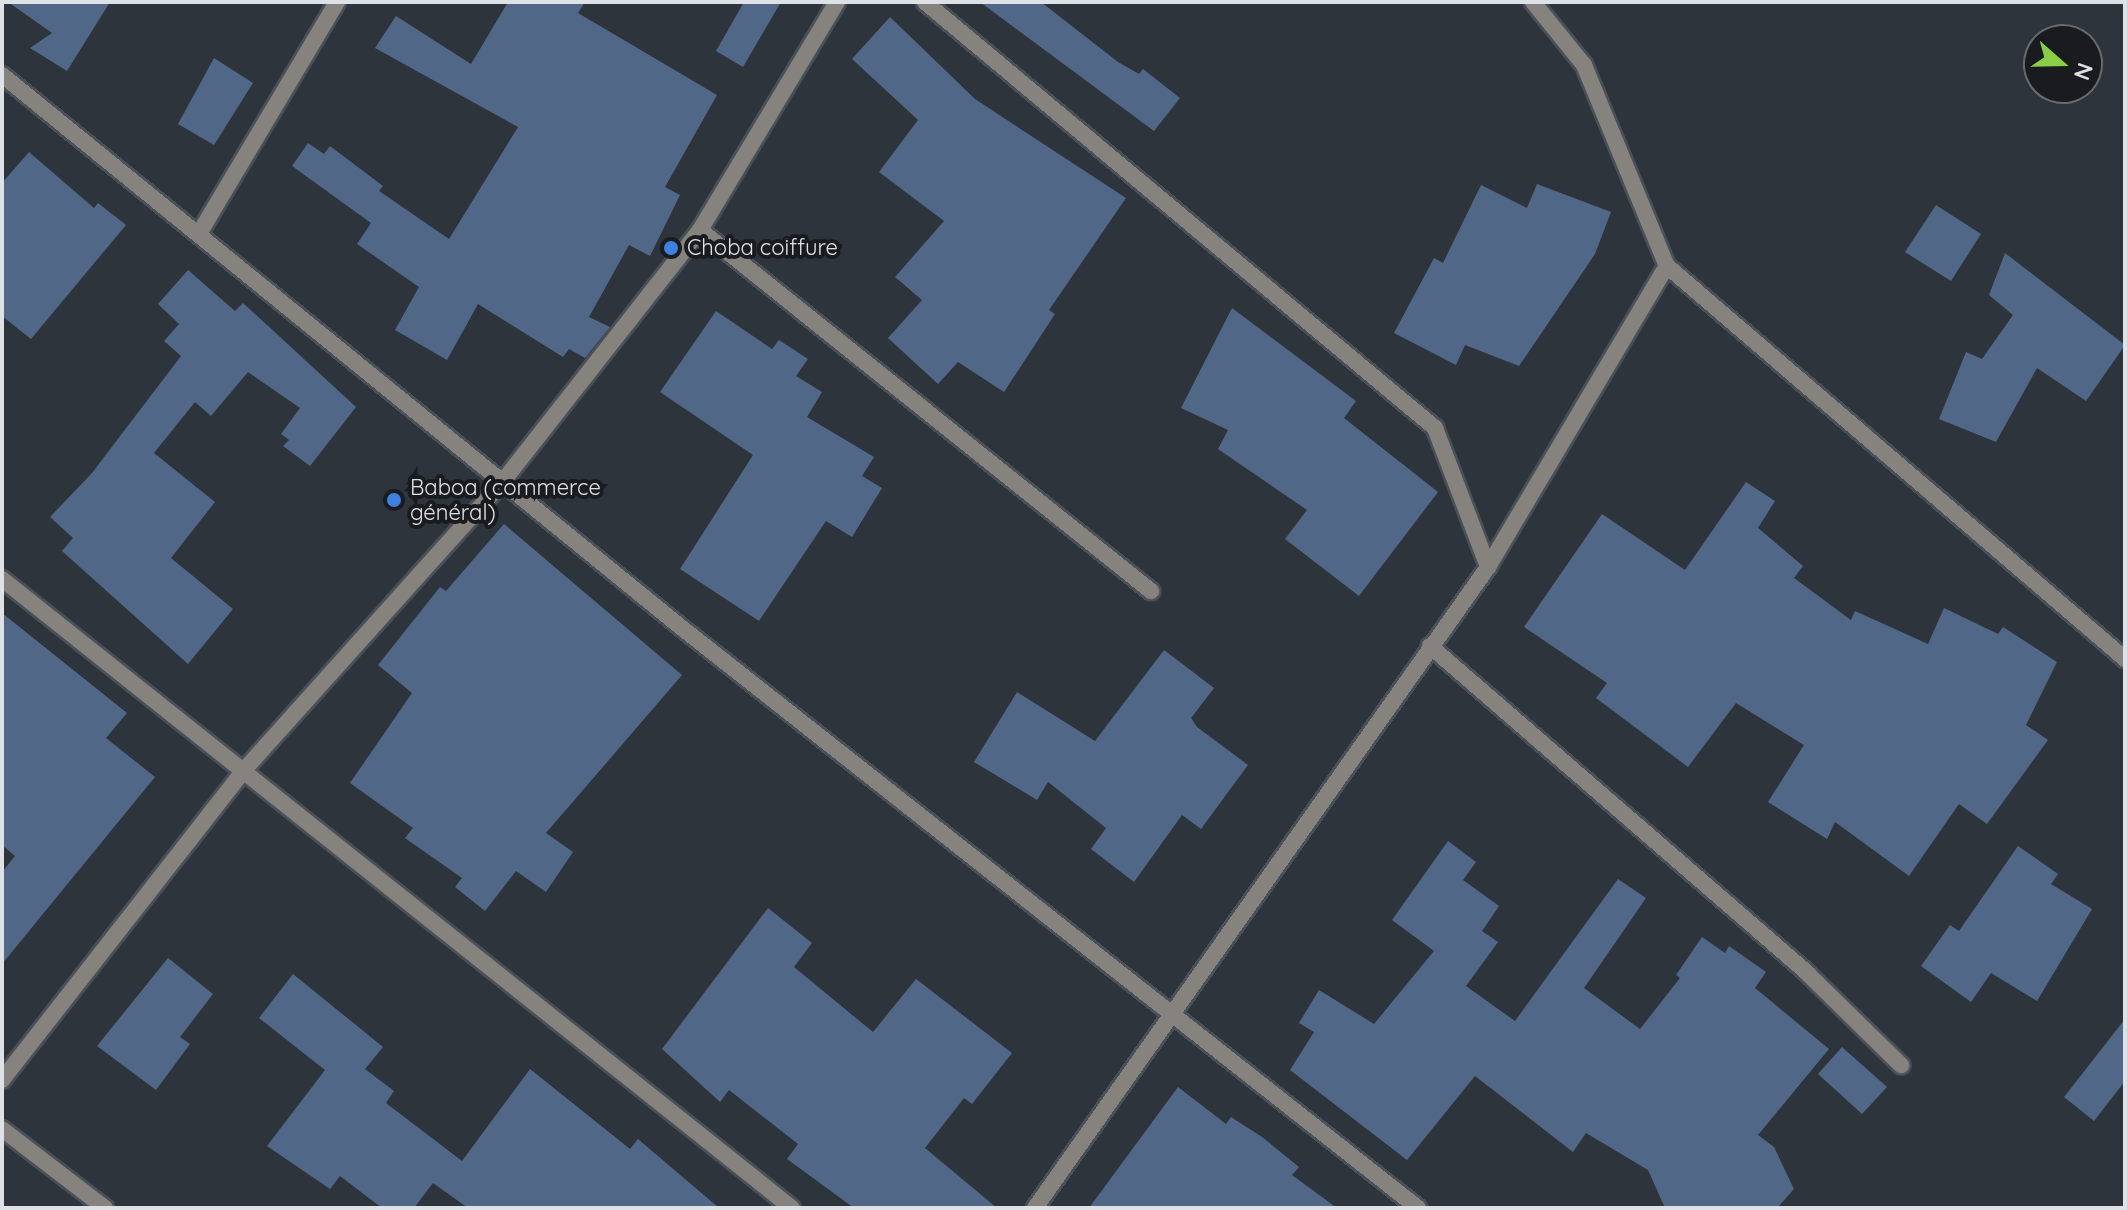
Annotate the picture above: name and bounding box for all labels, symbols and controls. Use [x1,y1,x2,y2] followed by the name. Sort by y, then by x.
[2023,24,2103,104] north arrow
[2068,59,2100,84] text: N
[687,235,838,261] place label: Choba coiffure
[662,239,680,257] marker: Choba coiffure
[410,474,601,526] place label: Baboa (commerce général)
[385,491,403,509] marker: Baboa (commerce général)

